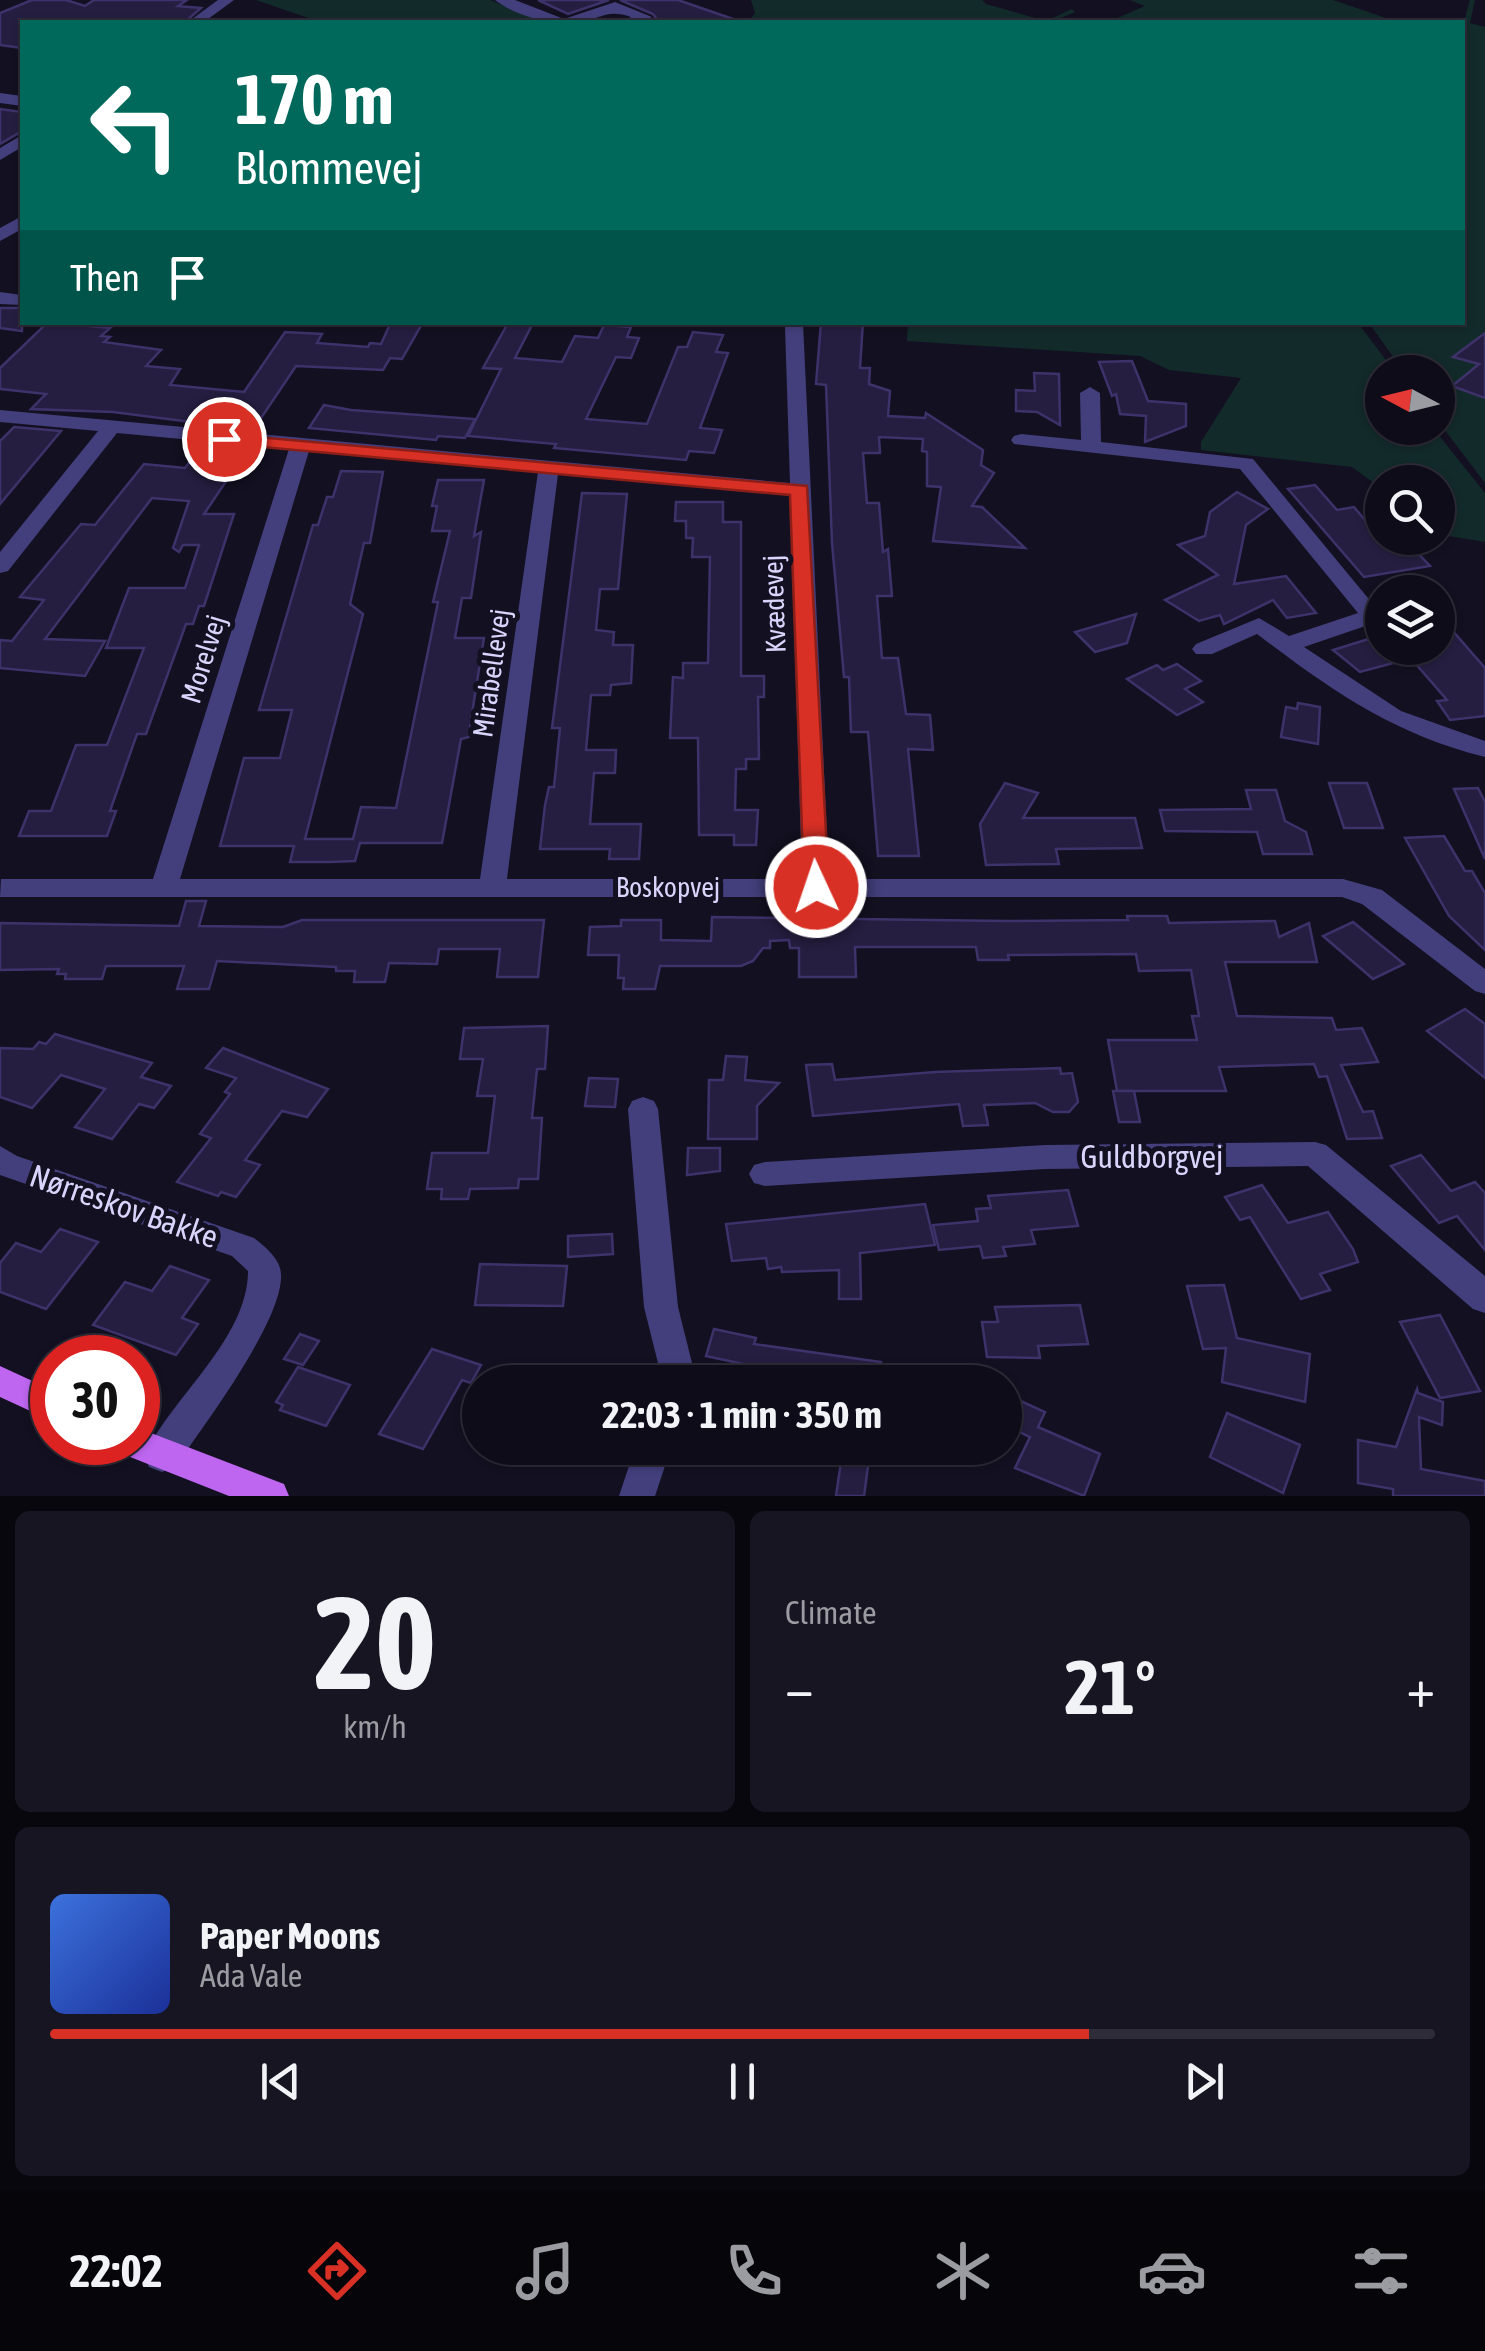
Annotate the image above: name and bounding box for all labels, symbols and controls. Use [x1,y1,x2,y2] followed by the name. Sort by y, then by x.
[235,59,394,139] text: 170 m
[70,60,200,190] icon: left
[235,142,423,194] text: Blommevej
[160,250,215,305] icon: arrive
[70,256,140,299] text: Then
[1365,355,1455,445] north arrow
[1365,355,1455,665] map controls
[182,397,267,482] pin
[197,412,252,467] icon: arrive
[1365,465,1455,555] button: search
[756,554,792,654] street label: Kvædevej
[1365,575,1455,665] button: layers
[466,607,516,739] street label: Mirabellevej
[174,611,232,707] street label: Morelvej
[764,835,868,939] position arrow
[616,871,720,903] street label: Boskopvej
[1081,1138,1223,1175] street label: Guldborgvej
[25,1157,223,1255] street label: Nørreskov Bakke
[30,1335,160,1465] speed limit sign: 30
[602,1393,882,1436] text: 22:03 · 1 min · 350 m
[314,1568,436,1717] text: 20
[785,1594,877,1631] text: Climate
[1064,1644,1156,1730] text: 21°
[785,1656,814,1719] text: −
[1406,1656,1435,1719] text: +
[343,1708,407,1745] text: km/h
[200,1914,380,1957] text: Paper Moons
[200,1957,302,1994] text: Ada Vale
[253,2054,308,2109] icon: previous
[715,2054,770,2109] icon: pause
[1177,2054,1232,2109] icon: next
[302,2236,372,2306] icon: directions
[510,2236,580,2306] icon: music
[719,2236,789,2306] icon: phone
[928,2236,998,2306] icon: climate
[1137,2236,1207,2306] icon: car
[1346,2236,1416,2306] icon: filters
[69,2245,163,2297] text: 22:02

